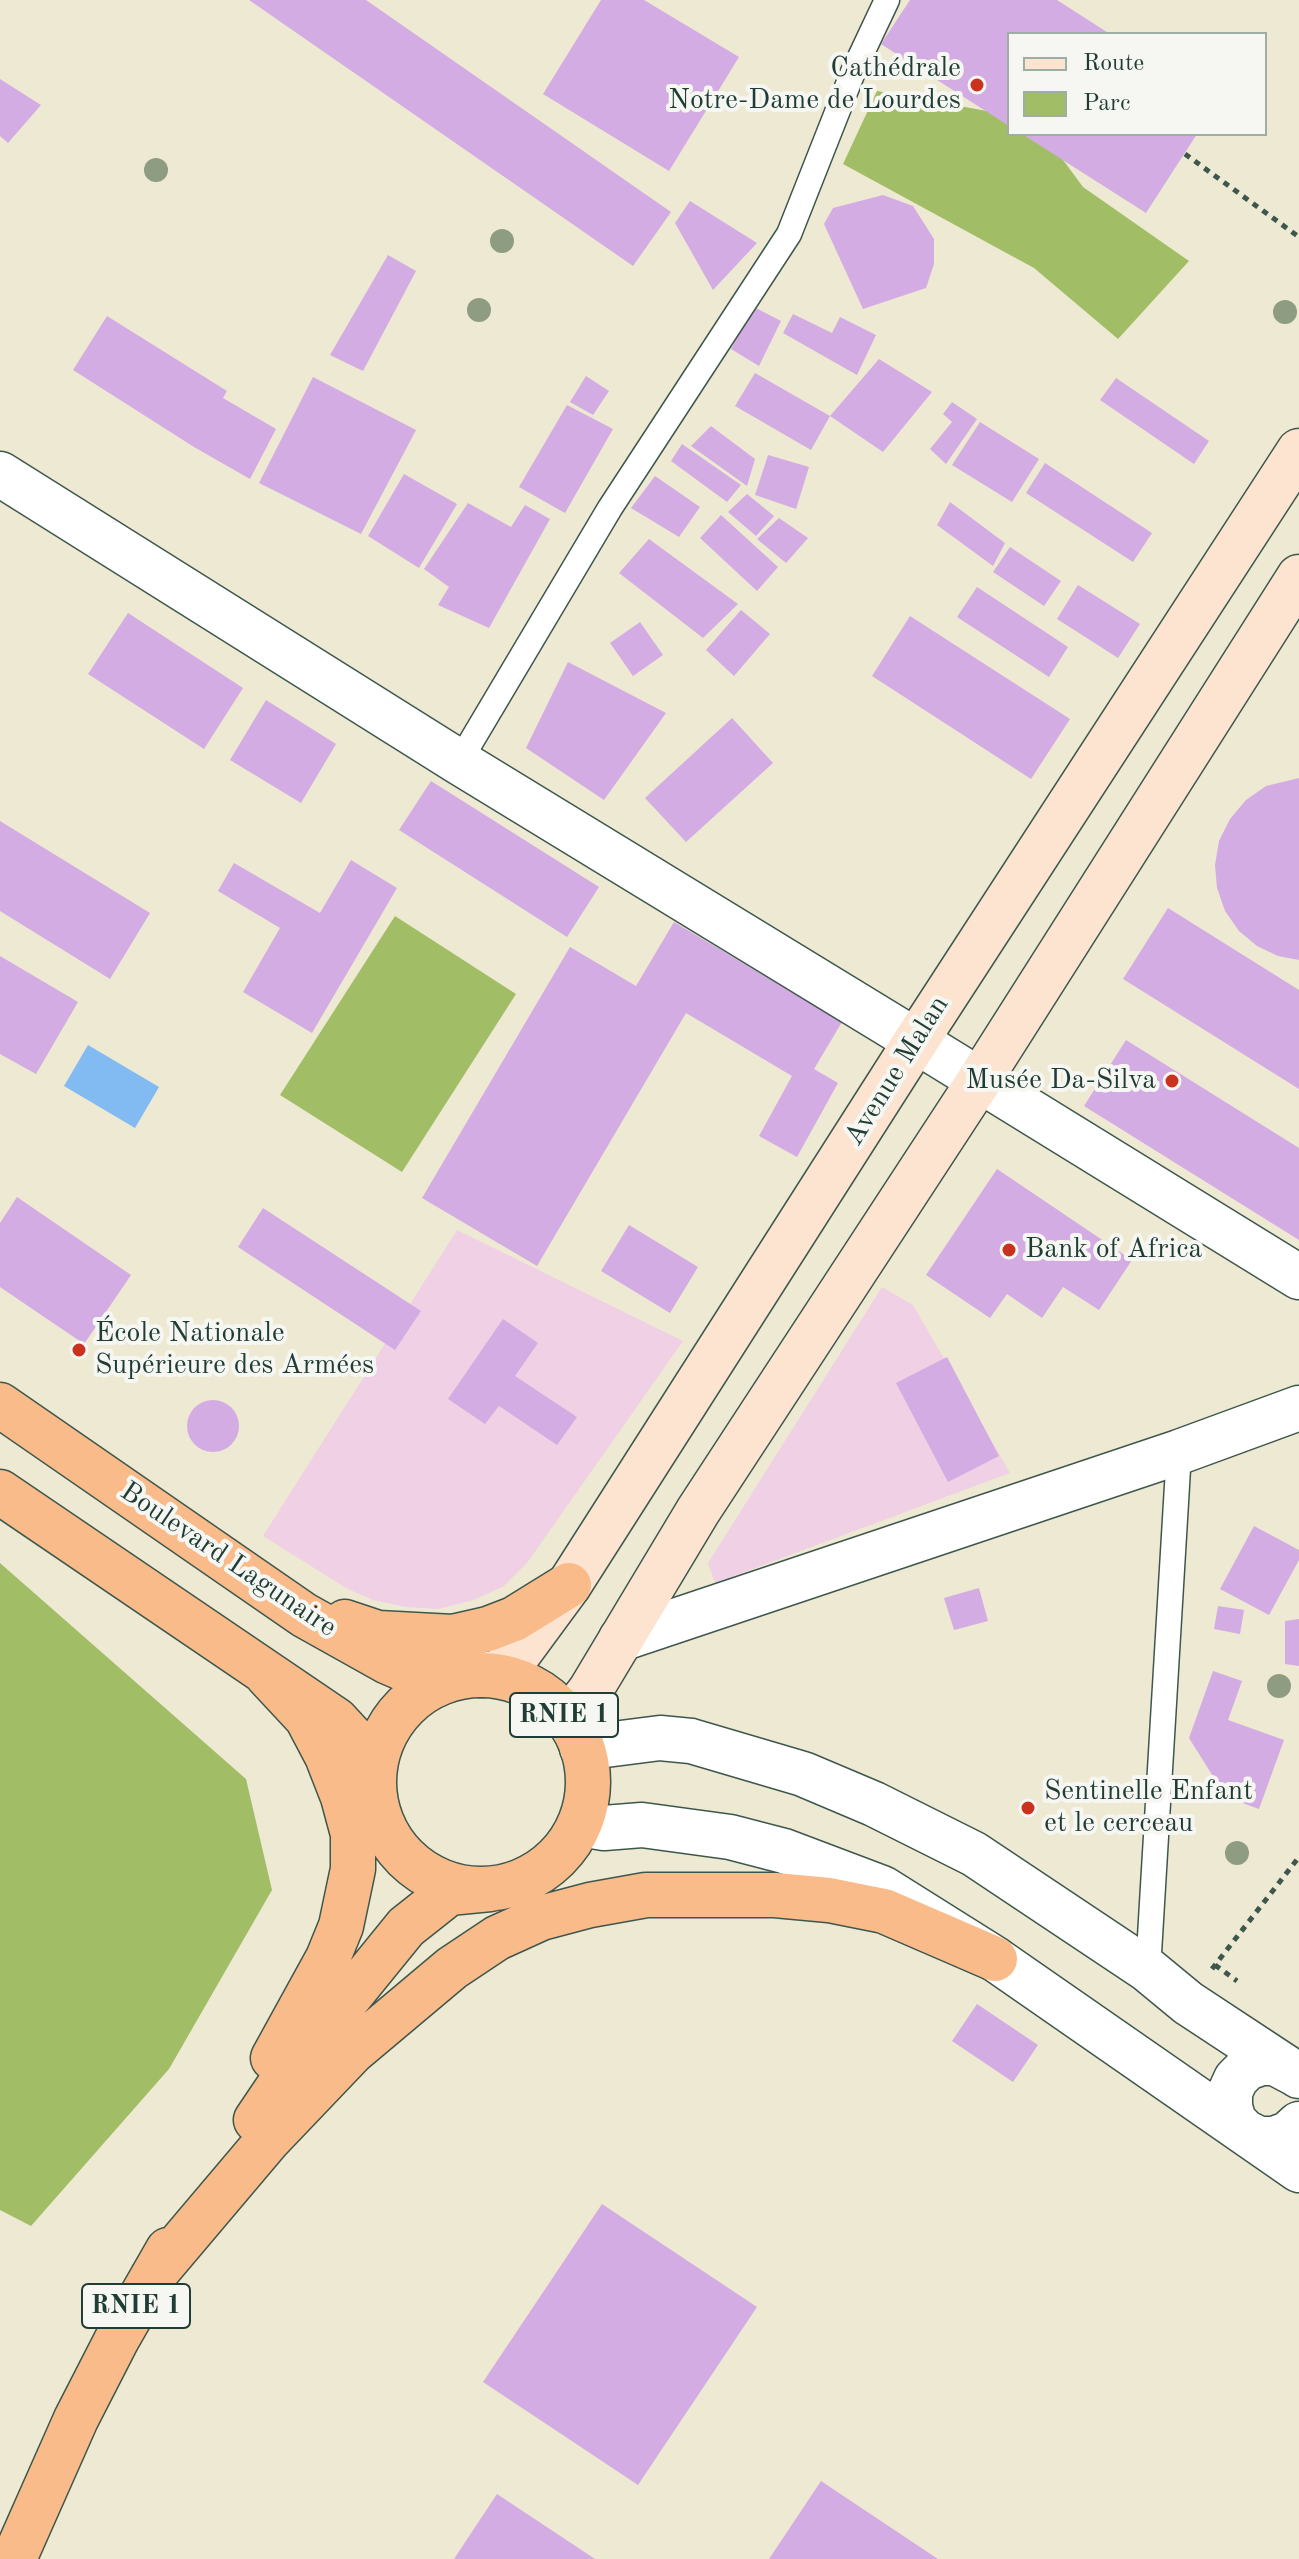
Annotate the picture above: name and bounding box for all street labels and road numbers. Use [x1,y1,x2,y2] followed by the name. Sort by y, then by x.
[838,990,956,1152] street label: Avenue Malan
[113,1475,343,1645] street label: Boulevard Lagunaire
[510,1693,618,1737] road number: RNIE 1
[82,2284,190,2328] road number: RNIE 1

